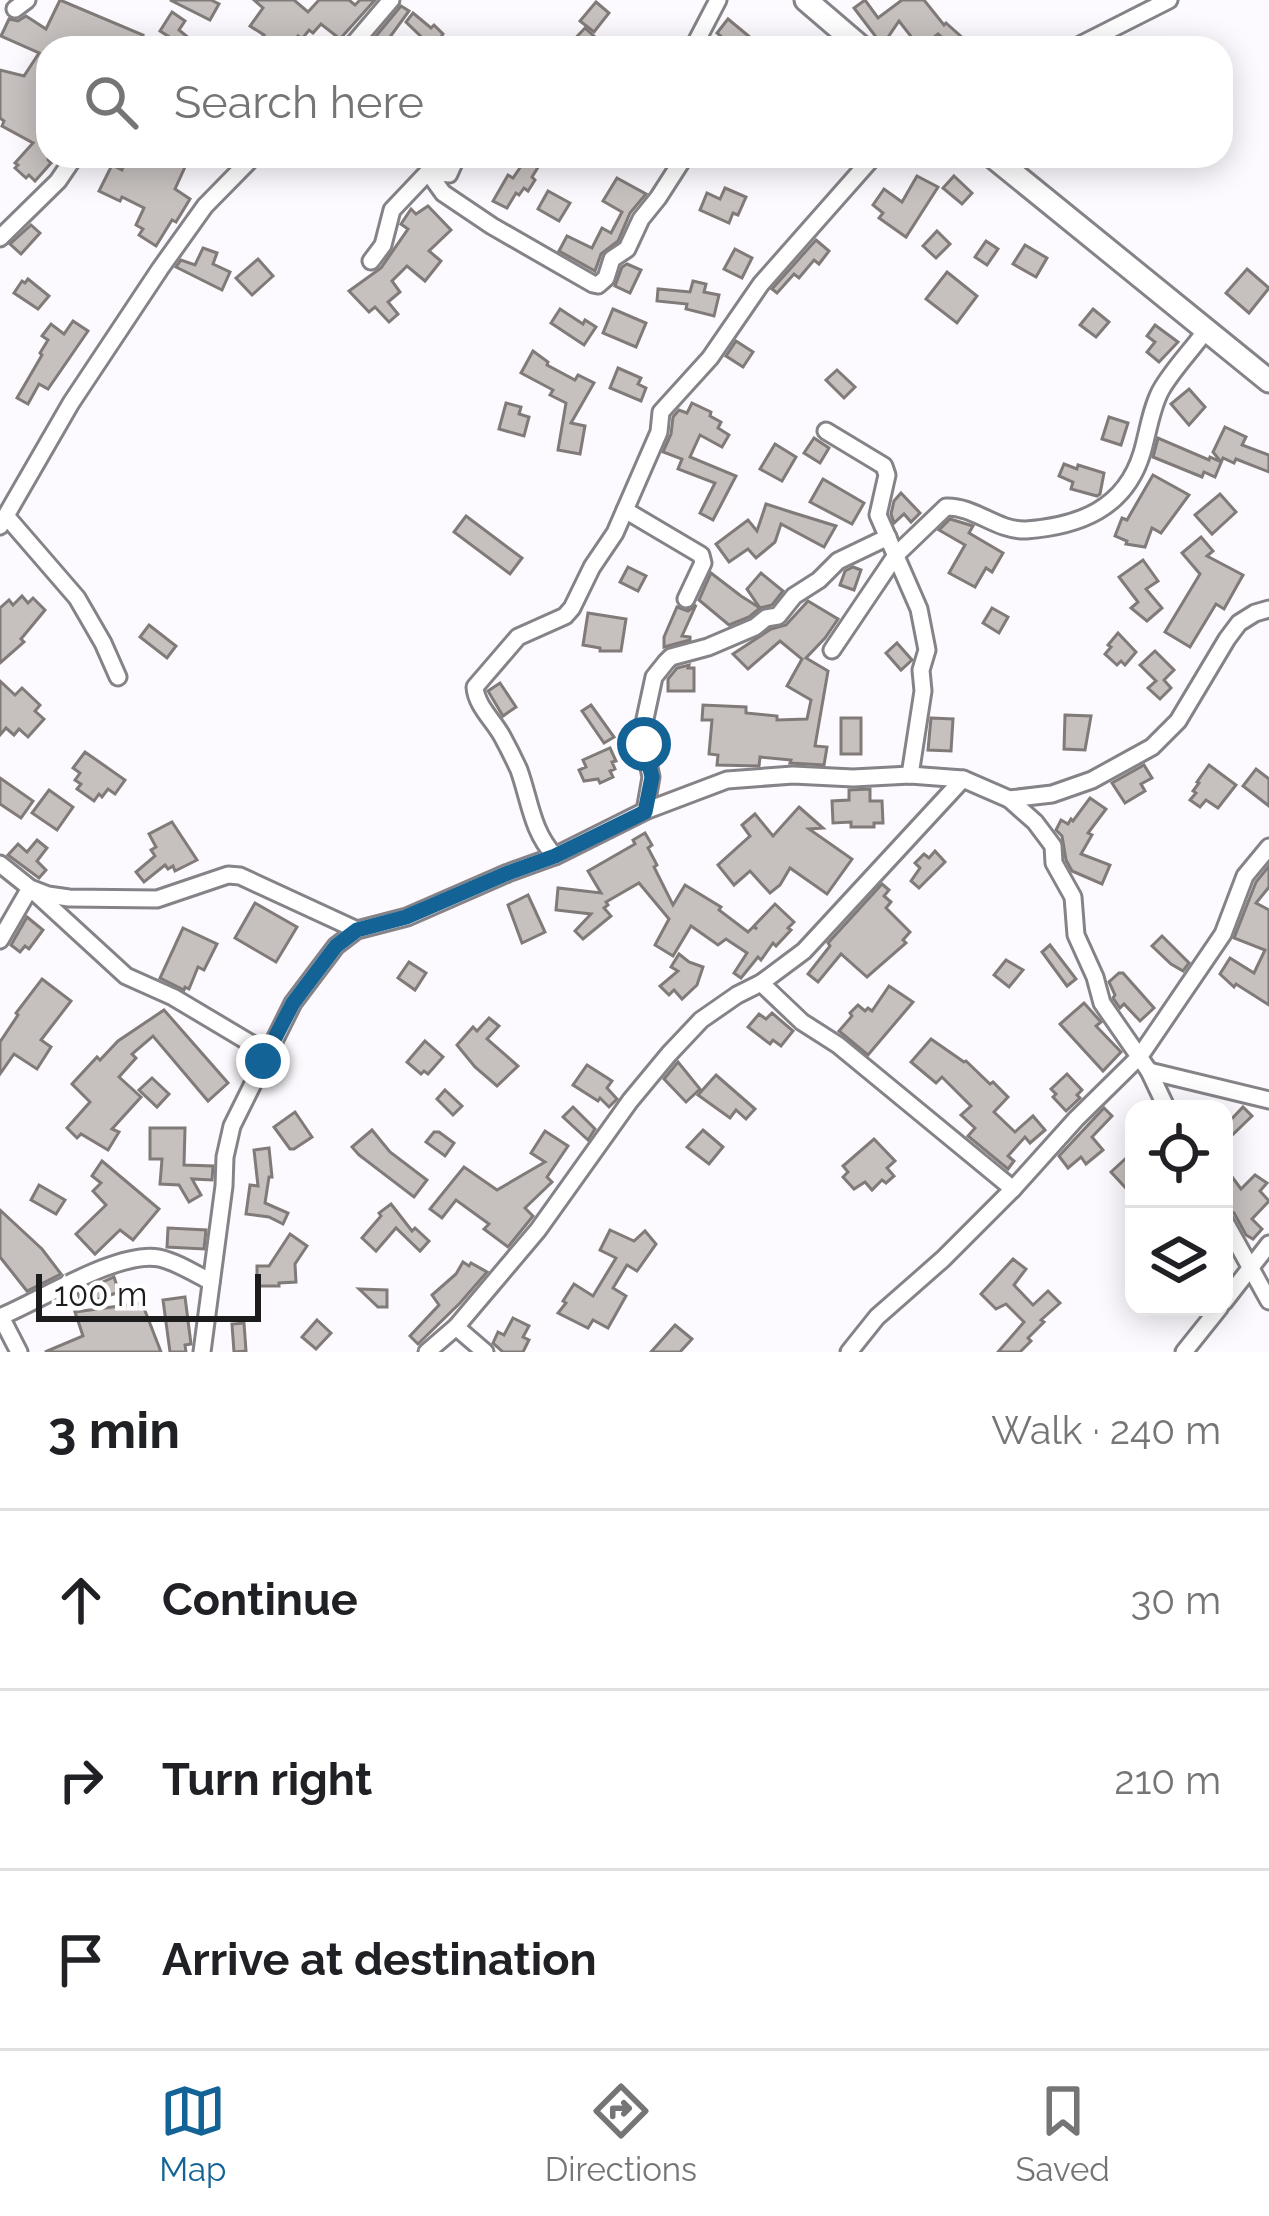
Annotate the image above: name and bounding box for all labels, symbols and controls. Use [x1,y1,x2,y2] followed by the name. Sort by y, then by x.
[36,36,1233,168] search box
[78,69,144,135] icon: search
[174,76,424,129] text: Search here
[617,717,671,771] route start
[236,1034,290,1088] route end
[1125,1100,1233,1316] map controls
[1125,1100,1233,1208] button: locate
[1125,1208,1233,1316] button: layers
[36,1268,261,1321] scale bar
[54,1275,147,1314] text: 100 m
[48,1400,180,1460] text: 3 min
[991,1407,1221,1453] text: Walk · 240 m
[48,1567,114,1633] icon: ahead
[162,1573,358,1626] text: Continue
[1131,1577,1221,1623] text: 30 m
[48,1747,114,1813] icon: right
[162,1753,372,1806] text: Turn right
[1114,1757,1221,1803] text: 210 m
[48,1927,114,1993] icon: arrive
[162,1933,597,1986] text: Arrive at destination
[159,2078,226,2189] tab: Map
[545,2078,697,2189] tab: Directions
[1015,2078,1110,2189] tab: Saved

